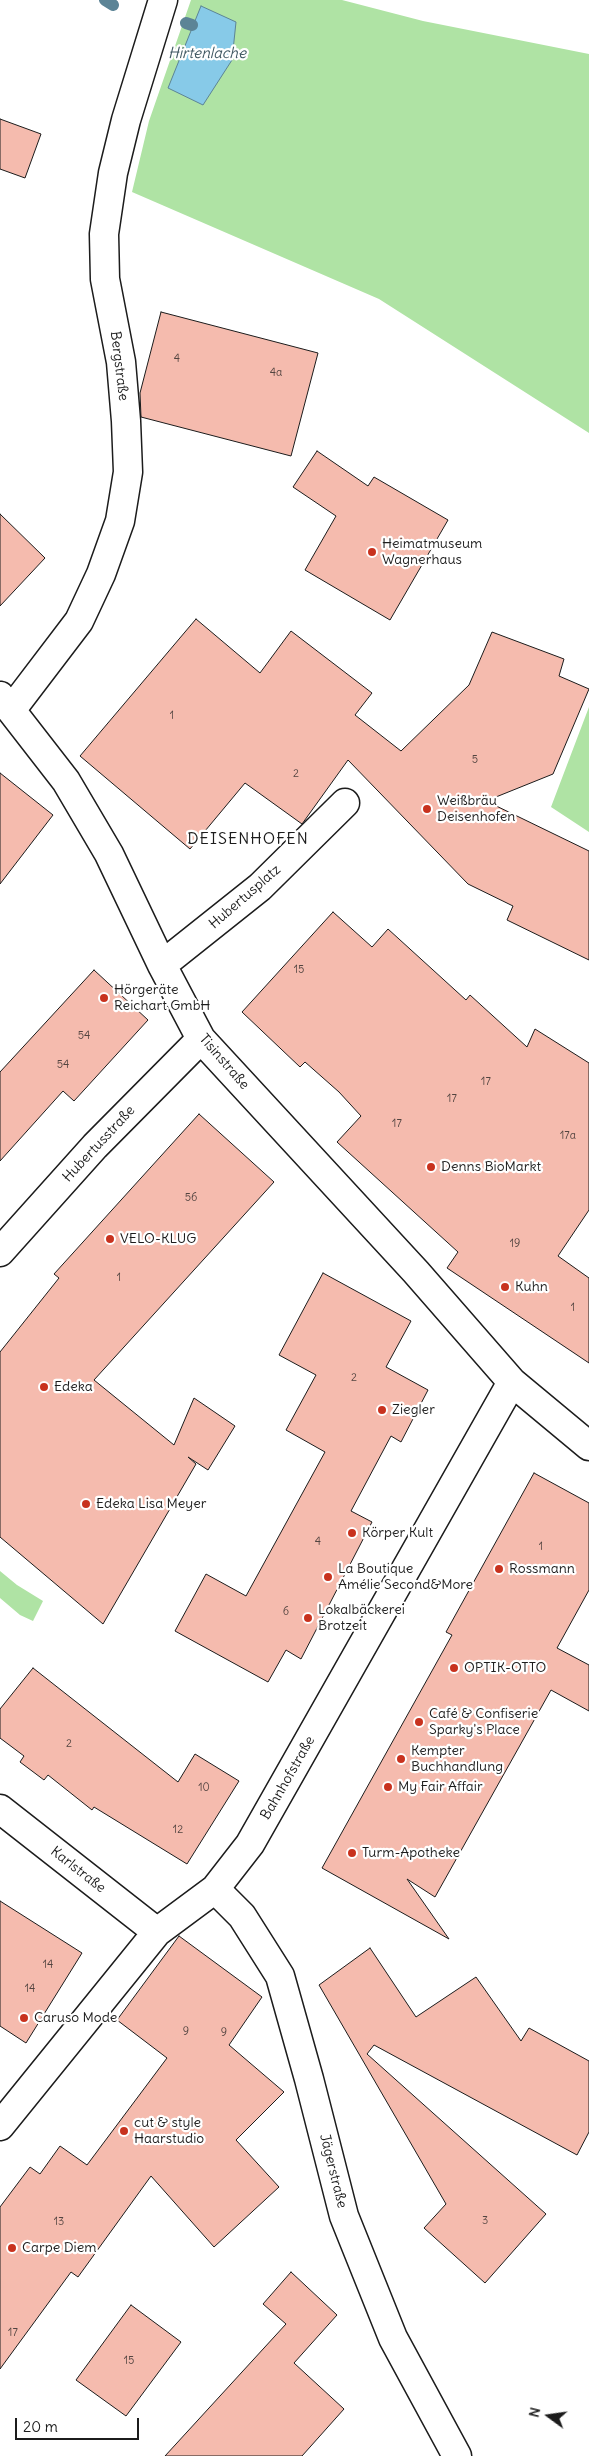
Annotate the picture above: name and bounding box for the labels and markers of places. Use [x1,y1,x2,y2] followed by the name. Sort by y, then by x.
[382,536,482,568] place label: Heimatmuseum Wagnerhaus
[366,546,378,558] marker: Heimatmuseum Wagnerhaus
[437,793,515,826] place label: Weißbräu Deisenhofen
[421,803,433,815] marker: Weißbräu Deisenhofen
[114,982,210,1014] place label: Hörgeräte Reichart GmbH
[98,992,110,1004] marker: Hörgeräte Reichart GmbH
[441,1159,541,1175] place label: Denns BioMarkt
[425,1161,437,1173] marker: Denns BioMarkt
[120,1231,196,1247] place label: VELO-KLUG
[104,1233,116,1245] marker: VELO-KLUG
[515,1279,548,1295] place label: Kuhn
[499,1281,511,1293] marker: Kuhn
[54,1379,93,1395] place label: Edeka
[38,1381,50,1393] marker: Edeka
[392,1402,435,1418] place label: Ziegler
[376,1404,388,1416] marker: Ziegler
[96,1496,207,1512] place label: Edeka Lisa Meyer
[80,1498,92,1510] marker: Edeka Lisa Meyer
[362,1525,433,1541] place label: Körper Kult
[346,1527,358,1539] marker: Körper Kult
[338,1561,473,1594] place label: La Boutique Amélie Second&More
[509,1561,575,1577] place label: Rossmann
[493,1563,505,1575] marker: Rossmann
[322,1571,334,1583] marker: La Boutique Amélie Second&More
[318,1602,405,1634] place label: Lokalbäckerei Brotzeit
[302,1612,314,1624] marker: Lokalbäckerei Brotzeit
[464,1660,546,1676] place label: OPTIK-OTTO
[448,1662,460,1674] marker: OPTIK-OTTO
[429,1706,538,1738] place label: Café & Confiserie Sparky's Place
[413,1716,425,1728] marker: Café & Confiserie Sparky's Place
[411,1743,503,1775] place label: Kempter Buchhandlung
[395,1753,407,1765] marker: Kempter Buchhandlung
[398,1779,483,1795] place label: My Fair Affair
[382,1781,394,1793] marker: My Fair Affair
[362,1845,460,1861] place label: Turm-Apotheke
[346,1847,358,1859] marker: Turm-Apotheke
[34,2010,117,2026] place label: Caruso Mode
[18,2012,30,2024] marker: Caruso Mode
[134,2115,204,2148] place label: cut & style Haarstudio
[118,2125,130,2137] marker: cut & style Haarstudio
[22,2240,97,2256] place label: Carpe Diem
[6,2242,18,2254] marker: Carpe Diem

